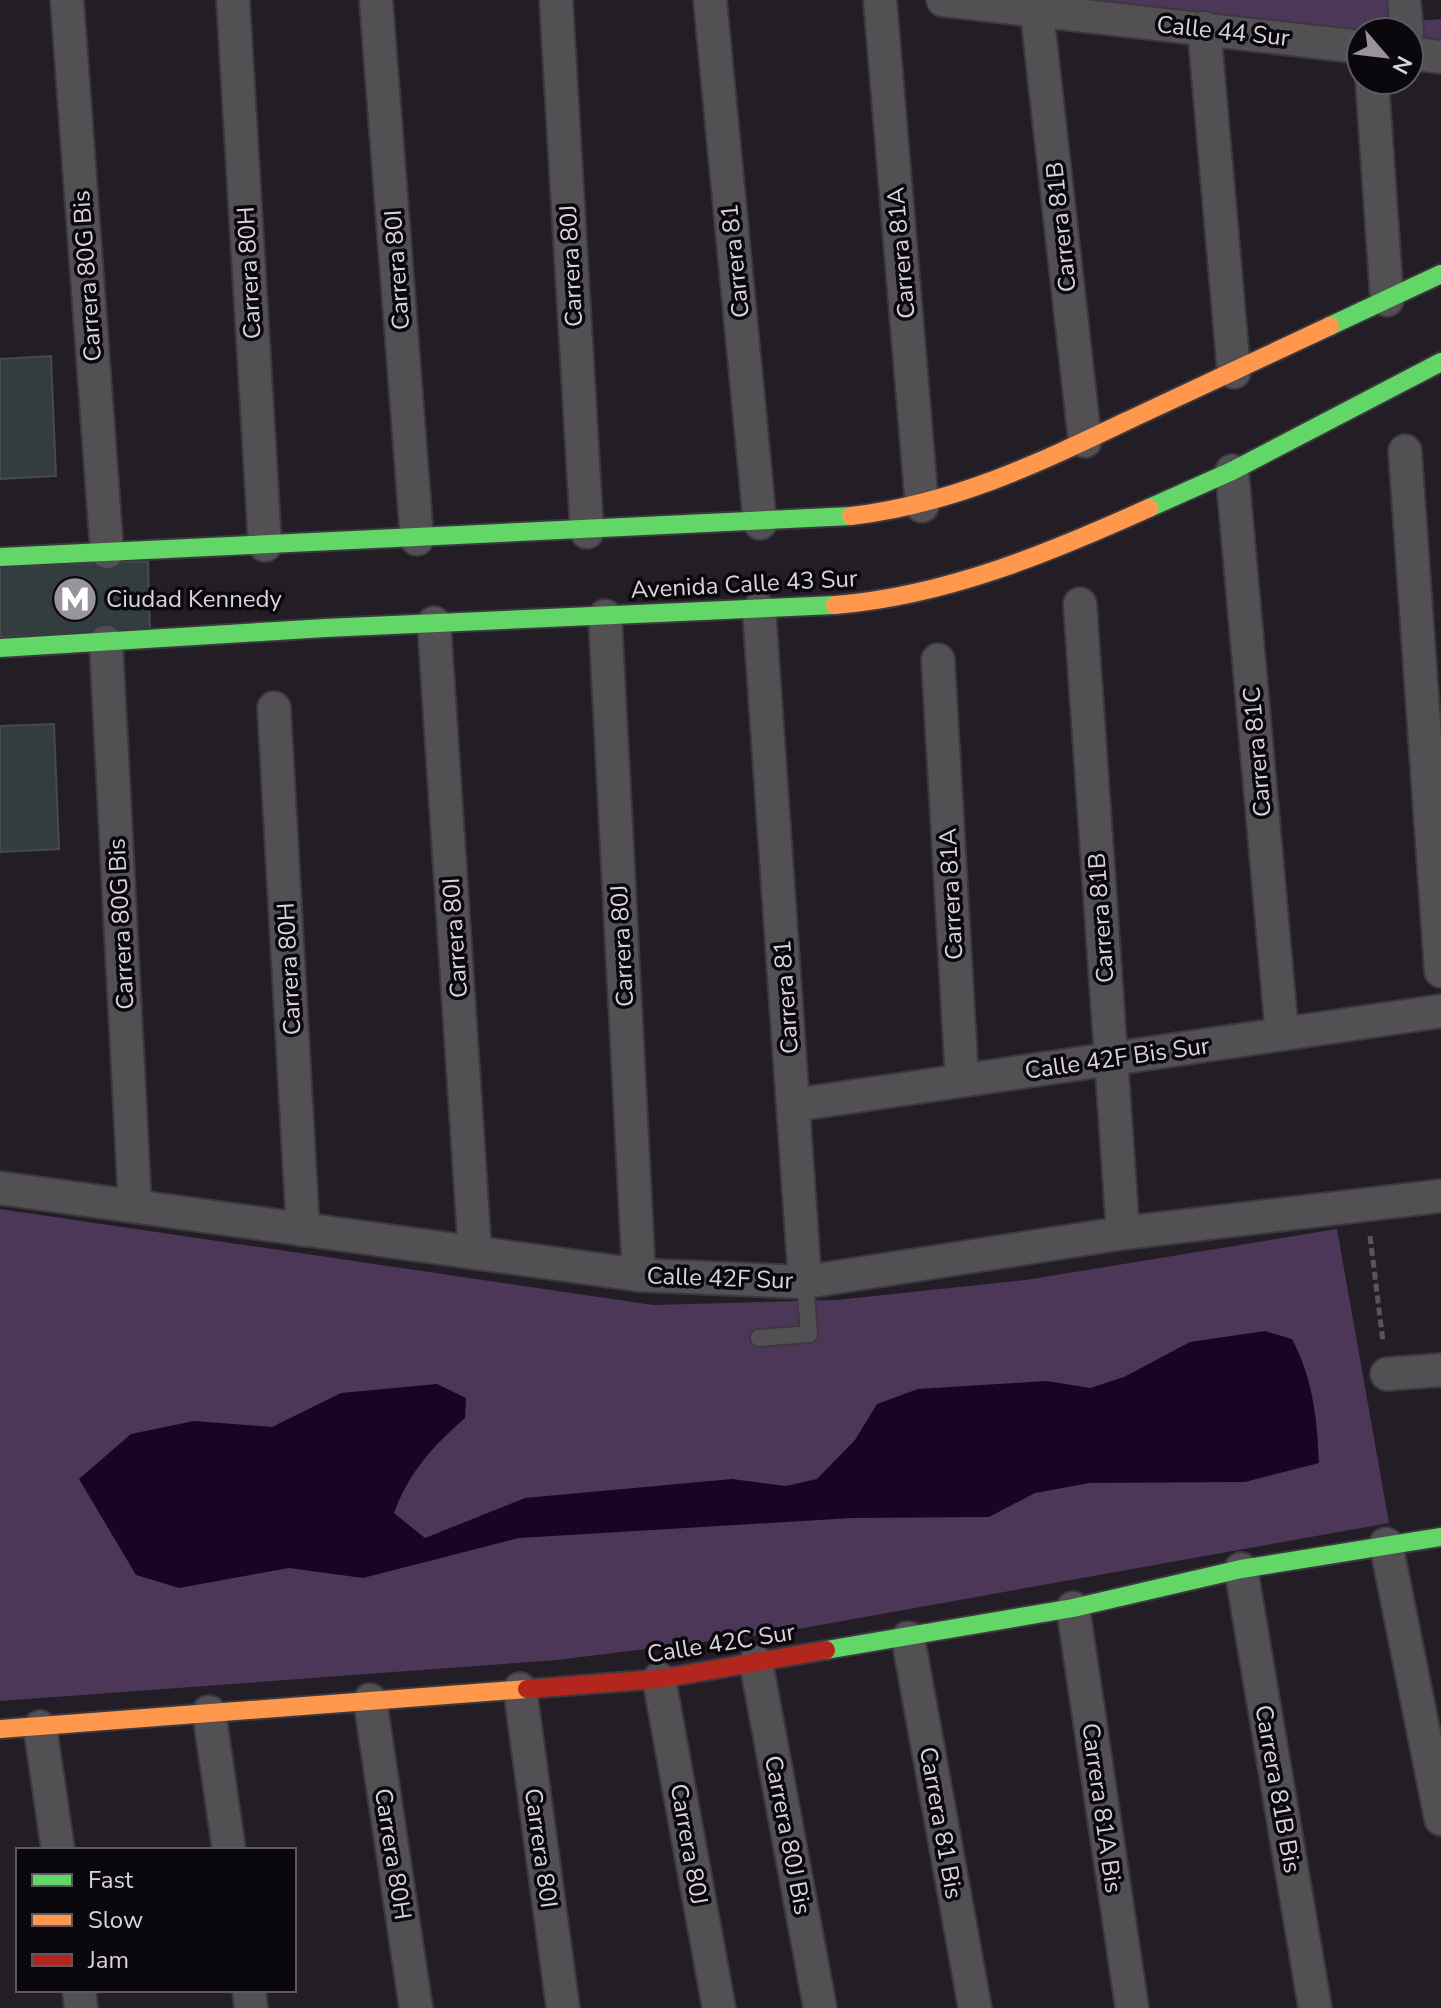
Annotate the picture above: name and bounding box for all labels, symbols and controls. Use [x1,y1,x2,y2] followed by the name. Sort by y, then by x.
[1155,8,1291,54] street label: Calle 44 Sur
[1345,16,1425,96] north arrow
[1385,51,1419,79] text: N
[1038,160,1084,294] street label: Carrera 81B
[879,185,923,320] street label: Carrera 81A
[65,189,109,363] street label: Carrera 80G Bis
[713,202,757,320] street label: Carrera 81
[552,204,590,328] street label: Carrera 80J
[230,206,268,340] street label: Carrera 80H
[377,209,417,331] street label: Carrera 80I
[630,562,859,606] street label: Avenida Calle 43 Sur
[51,575,99,623] metro station icon: Ciudad Kennedy
[106,583,283,615] place label: Ciudad Kennedy
[1235,686,1279,818] street label: Carrera 81C
[932,827,970,961] street label: Carrera 81A
[101,838,141,1010] street label: Carrera 80G Bis
[1080,852,1122,984] street label: Carrera 81B
[435,877,475,999] street label: Carrera 80I
[603,884,641,1008] street label: Carrera 80J
[270,902,308,1036] street label: Carrera 80H
[766,939,806,1055] street label: Carrera 81
[1023,1029,1212,1087] street label: Calle 42F Bis Sur
[646,1259,794,1297] street label: Calle 42F Sur
[645,1615,798,1670] street label: Calle 42C Sur
[1247,1702,1309,1876] street label: Carrera 81B Bis
[1074,1721,1130,1895] street label: Carrera 81A Bis
[912,1744,970,1902] street label: Carrera 81 Bis
[757,1753,819,1917] street label: Carrera 80J Bis
[663,1781,715,1907] street label: Carrera 80J
[367,1786,419,1922] street label: Carrera 80H
[517,1786,565,1910] street label: Carrera 80I
[16,1848,296,1992] legend
[88,1864,134,1896] text: Fast
[88,1904,143,1936] text: Slow
[87,1944,129,1976] text: Jam

